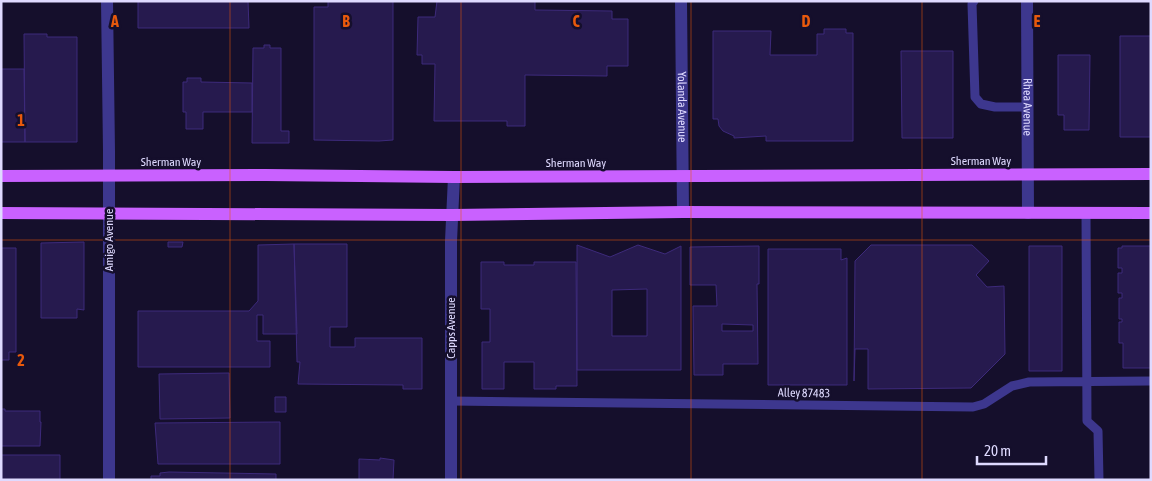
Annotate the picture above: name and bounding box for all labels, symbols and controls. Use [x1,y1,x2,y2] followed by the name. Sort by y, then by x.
[110,12,119,30] text: A
[342,12,350,30] text: B
[572,12,580,30] text: C
[802,12,811,30] text: D
[1034,12,1041,30] text: E
[675,71,689,143] street label: Yolanda Avenue
[1020,78,1035,136] street label: Rhea Avenue
[17,111,25,129] text: 1
[951,154,1011,168] street label: Sherman Way
[141,155,201,169] street label: Sherman Way
[546,156,606,170] street label: Sherman Way
[102,209,116,271] street label: Amigo Avenue
[444,297,458,359] street label: Capps Avenue
[17,351,25,369] text: 2
[778,386,830,400] street label: Alley 87483
[977,434,1046,466] scale bar
[984,442,1011,459] text: 20 m

